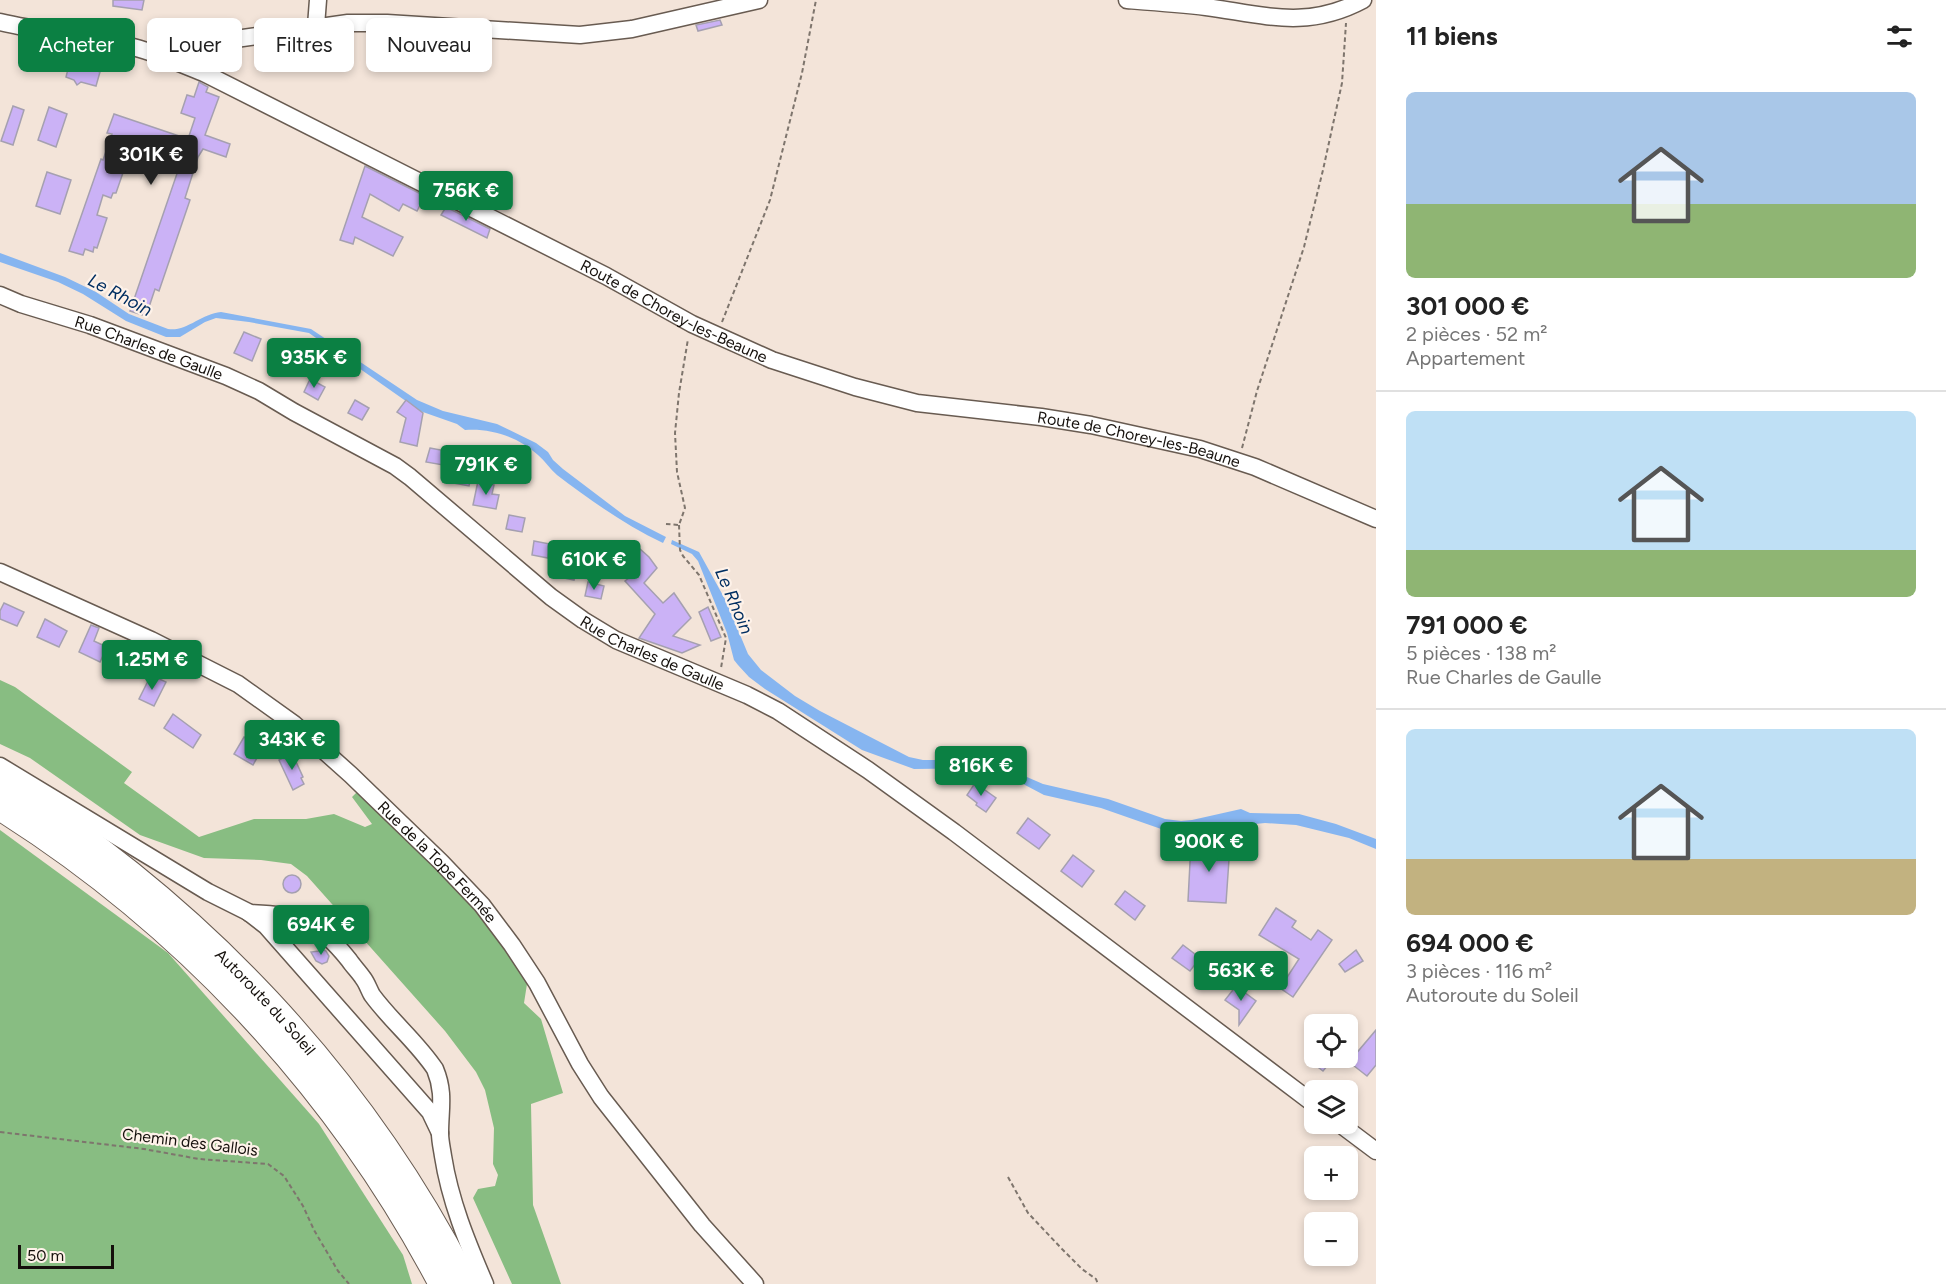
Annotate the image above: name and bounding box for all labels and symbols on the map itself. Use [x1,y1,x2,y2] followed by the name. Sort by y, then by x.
[102,135,200,186] pin: 301K €
[417,171,515,222] pin: 756K €
[577,255,771,366] street label: Route de Chorey-les-Beaune
[84,269,156,321] water label: Le Rhoin
[73,311,226,384] street label: Rue Charles de Gaulle
[265,338,363,389] pin: 935K €
[1036,407,1243,471] street label: Route de Chorey-les-Beaune
[437,445,535,496] pin: 791K €
[545,540,643,591] pin: 610K €
[710,565,758,637] water label: Le Rhoin
[577,611,728,694] street label: Rue Charles de Gaulle
[97,640,207,691] pin: 1.25M €
[243,720,341,771] pin: 343K €
[932,746,1030,797] pin: 816K €
[374,797,501,926] street label: Rue de la Tope Fermée
[1160,822,1258,873] pin: 900K €
[272,905,370,956] pin: 694K €
[212,945,320,1059] street label: Autoroute du Soleil
[1192,951,1290,1002] pin: 563K €
[121,1124,259,1160] street label: Chemin des Gallois
[18,1242,114,1270] scale bar

